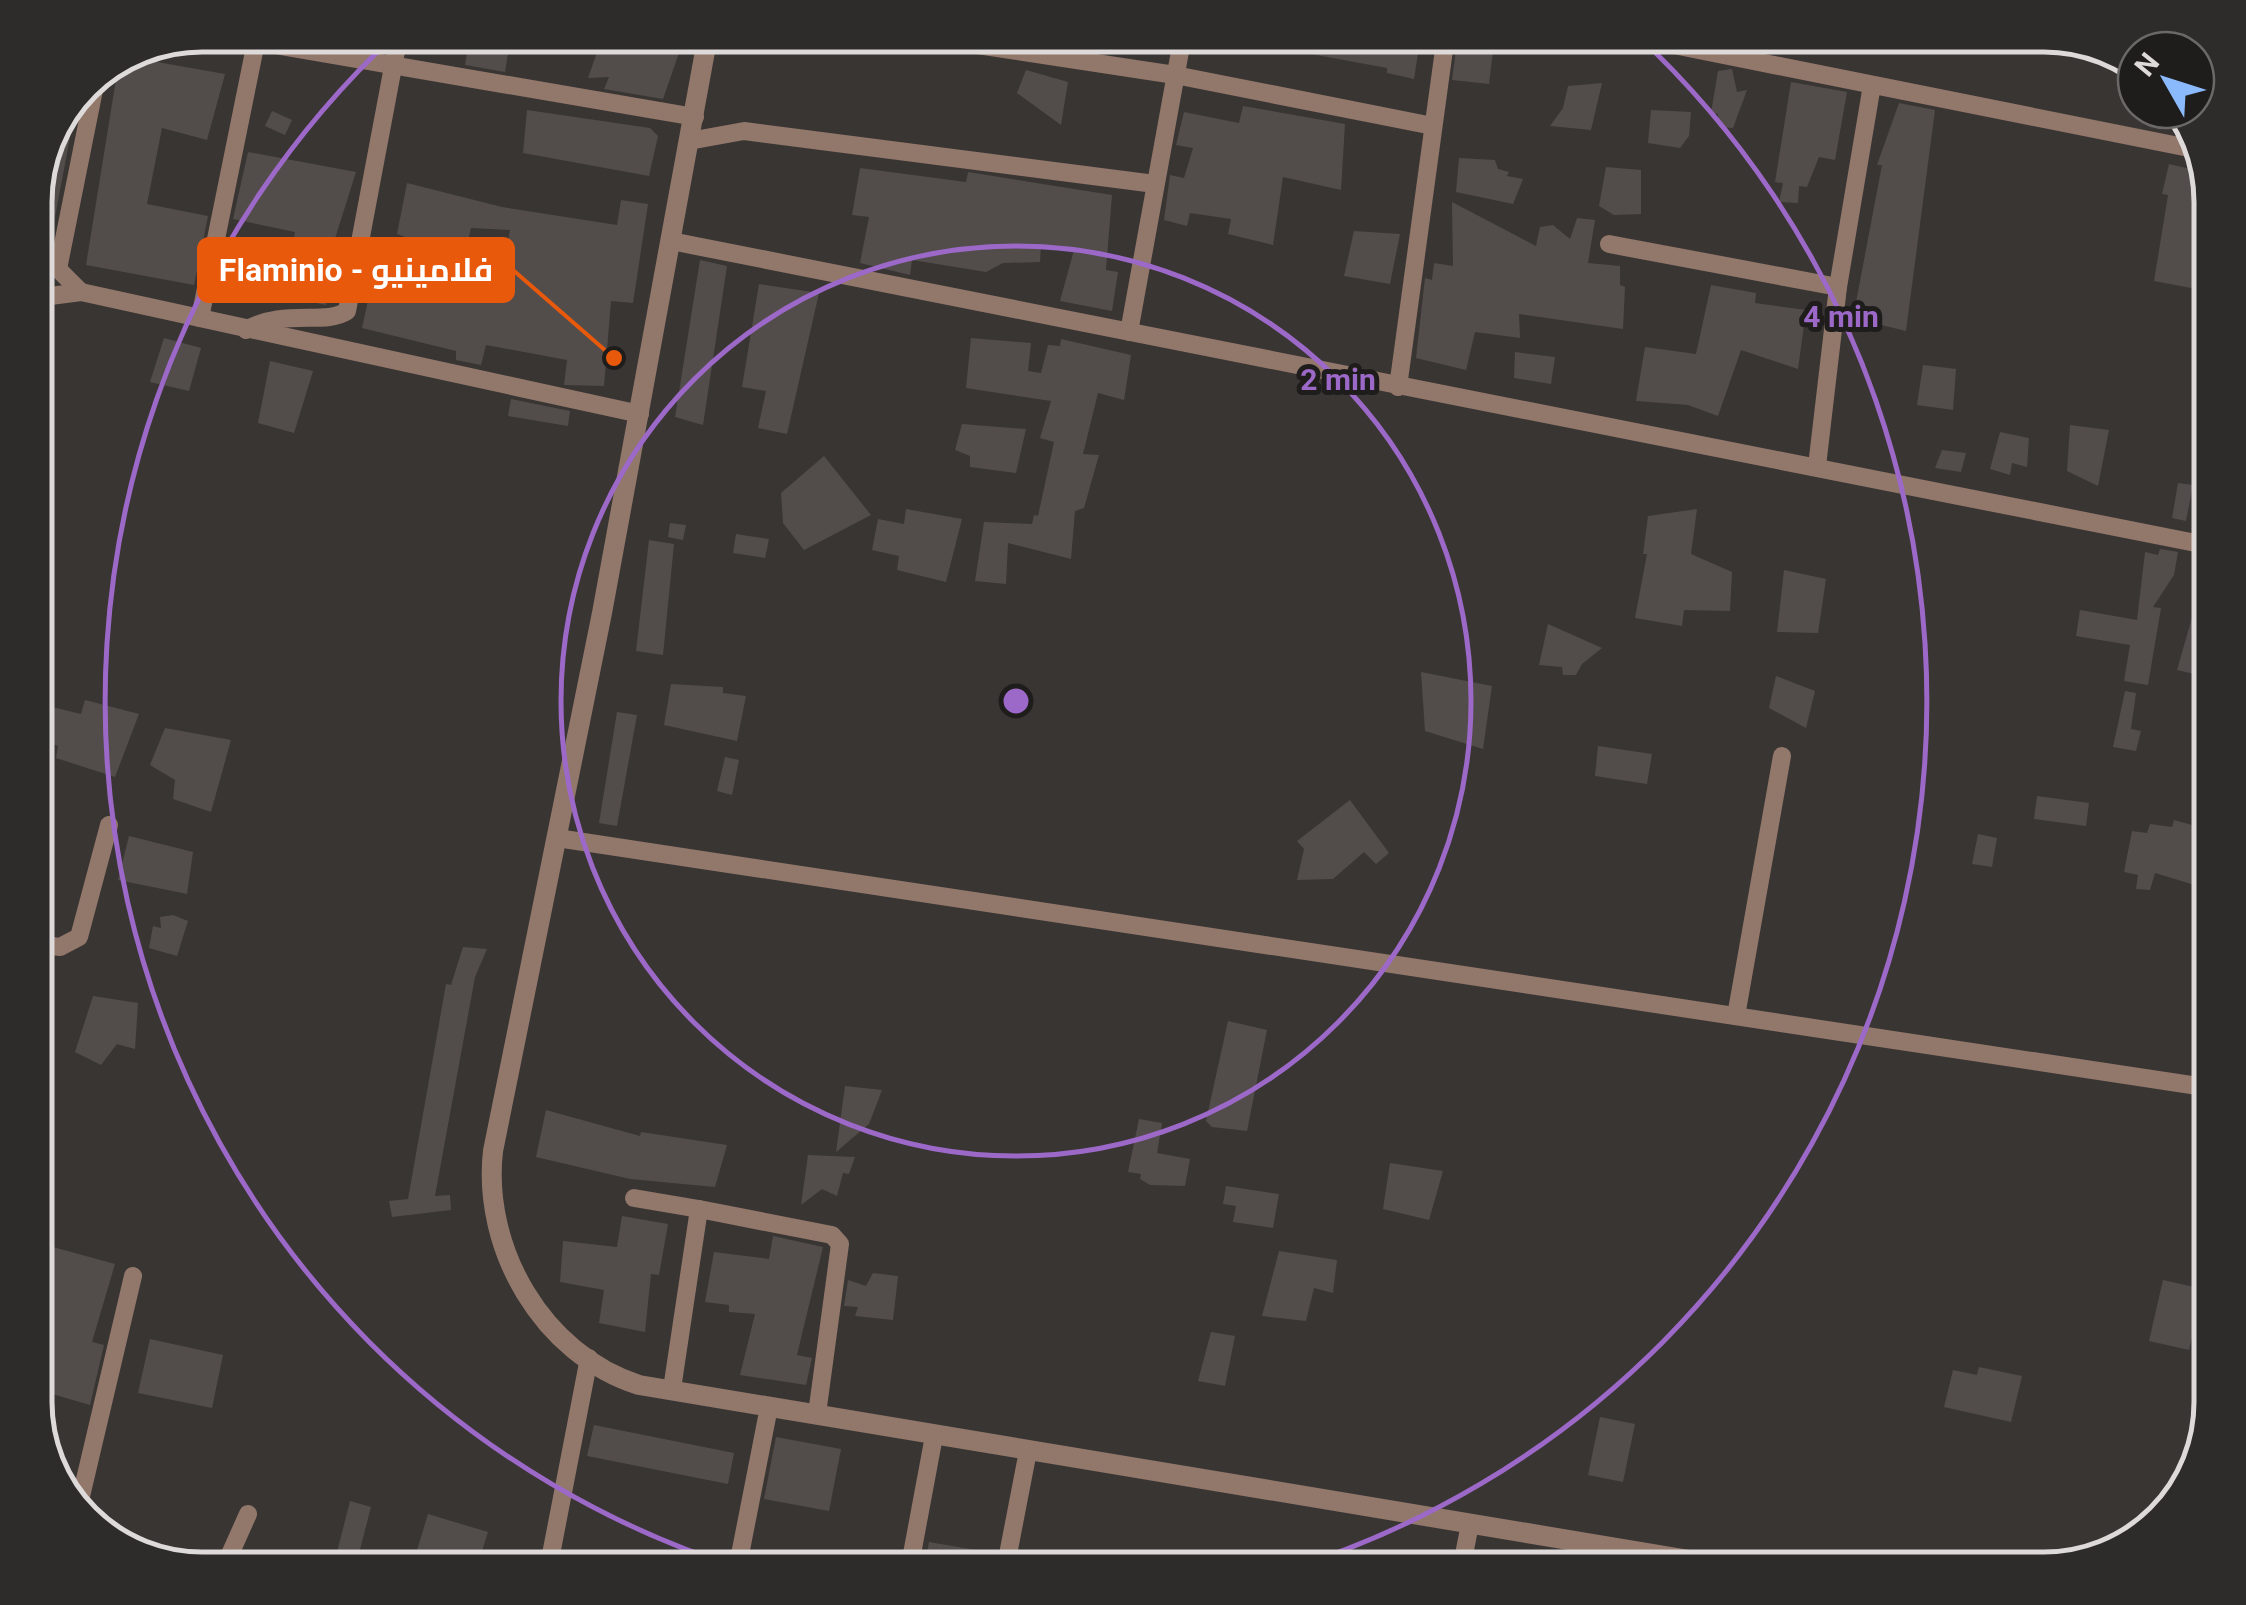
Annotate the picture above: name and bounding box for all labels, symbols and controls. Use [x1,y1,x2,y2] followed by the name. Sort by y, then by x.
[2116,30,2216,130] north arrow
[2128,47,2166,83] text: N
[199,239,513,301] callout: Flaminio - فلامينيو
[219,251,493,289] text: Flaminio - فلامينيو
[1803,299,1879,334] text: 4 min
[1300,362,1376,397] text: 2 min
[998,683,1034,719] centre of rings

